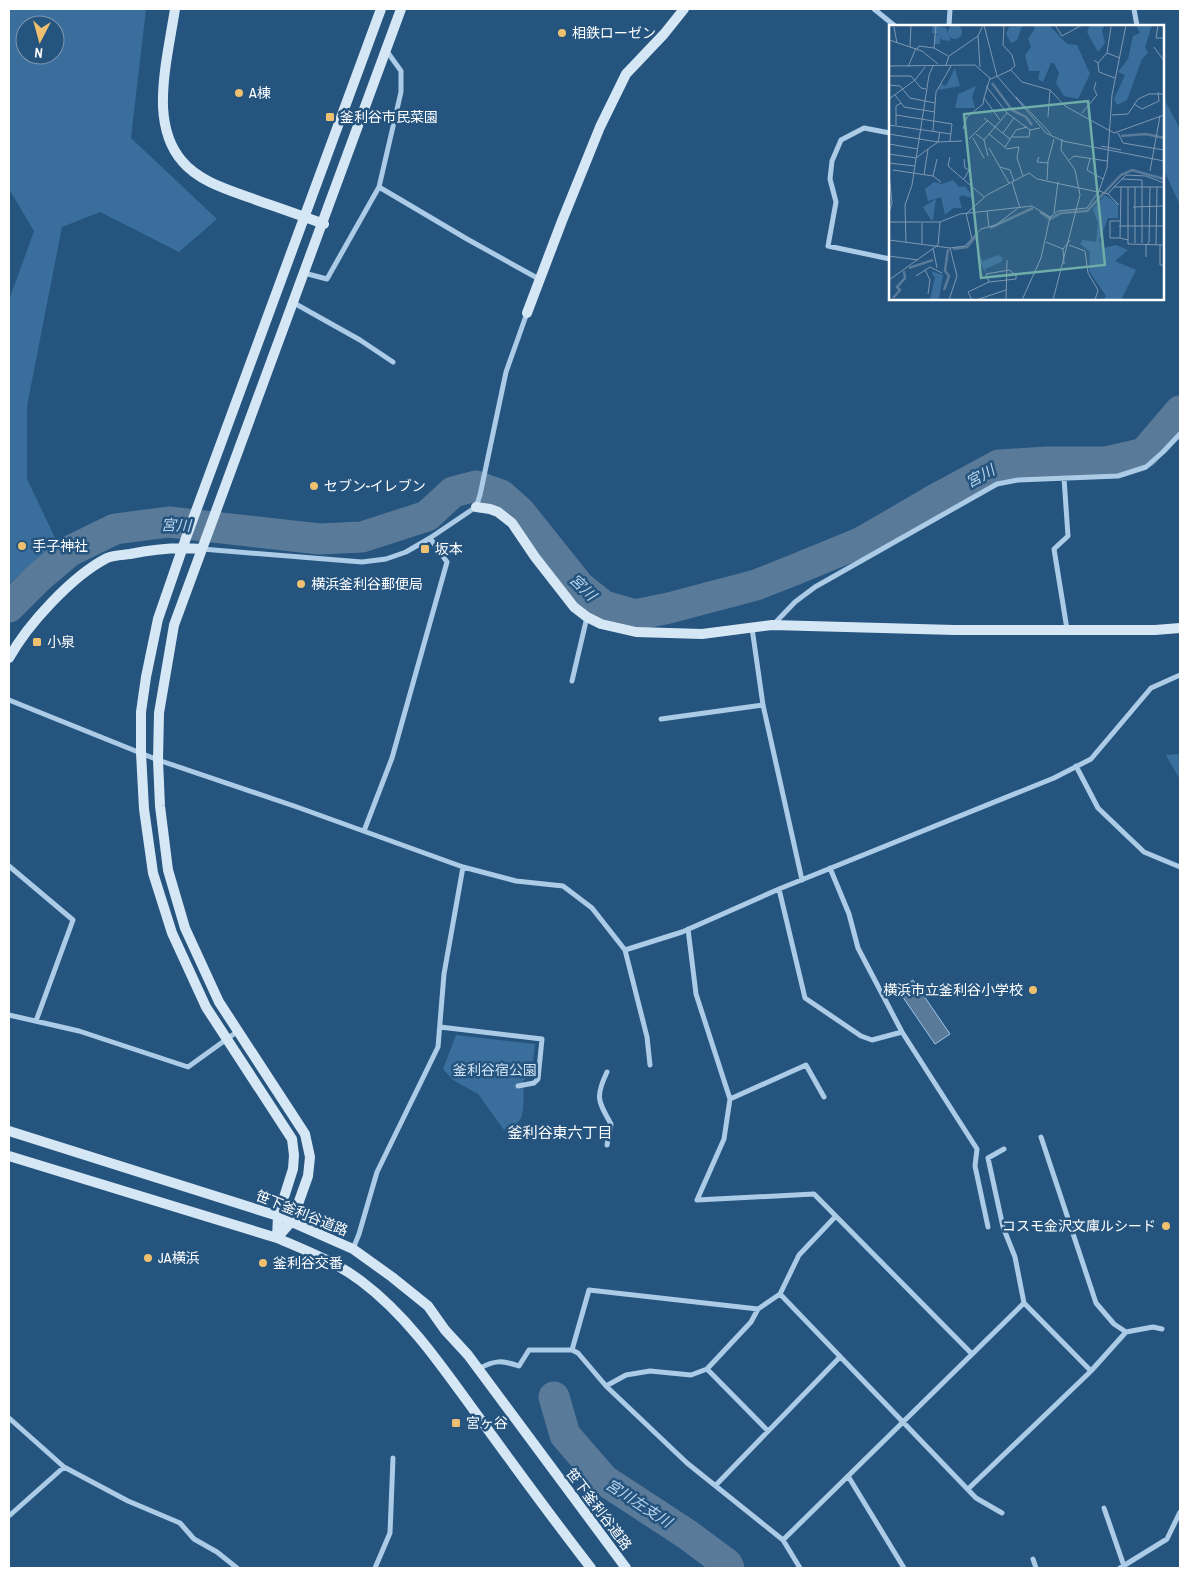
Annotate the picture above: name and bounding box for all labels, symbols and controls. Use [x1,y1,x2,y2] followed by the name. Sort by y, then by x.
[15,15,65,65] north arrow
[572,24,656,42] place label: 相鉄ローゼン
[889,25,1164,300] inset map
[556,27,568,39] marker: 相鉄ローゼン
[34,44,44,62] text: N
[248,84,271,102] place label: A棟
[233,87,245,99] marker: A棟
[340,108,438,126] place label: 釜利谷市民菜園
[324,111,336,123] marker: 釜利谷市民菜園
[962,459,1000,492] water label: 宮川
[324,477,426,495] place label: セブン-イレブン
[308,480,320,492] marker: セブン-イレブン
[161,514,193,536] water label: 宮川
[32,537,88,555] place label: 手子神社
[16,540,28,552] marker: 手子神社
[435,540,463,558] place label: 坂本
[419,543,431,555] marker: 坂本
[565,569,603,606] water label: 宮川
[311,575,423,593] place label: 横浜釜利谷郵便局
[295,578,307,590] marker: 横浜釜利谷郵便局
[47,633,75,651] place label: 小泉
[31,636,43,648] marker: 小泉
[883,981,1023,999] place label: 横浜市立釜利谷小学校
[1027,984,1039,996] marker: 横浜市立釜利谷小学校
[453,1061,537,1079] park label: 釜利谷宿公園
[507,1122,613,1143] district label: 釜利谷東六丁目
[253,1186,351,1240] street label: 笹下釜利谷道路
[1002,1217,1156,1235] place label: コスモ金沢文庫ルシード
[1160,1220,1172,1232] marker: コスモ金沢文庫ルシード
[158,1249,199,1267] place label: JA横浜
[142,1252,154,1264] marker: JA横浜
[273,1254,343,1272] place label: 釜利谷交番
[257,1257,269,1269] marker: 釜利谷交番
[466,1414,508,1432] place label: 宮ヶ谷
[450,1417,462,1429] marker: 宮ヶ谷
[562,1464,636,1554] street label: 笹下釜利谷道路
[602,1474,678,1533] water label: 宮川左支川

